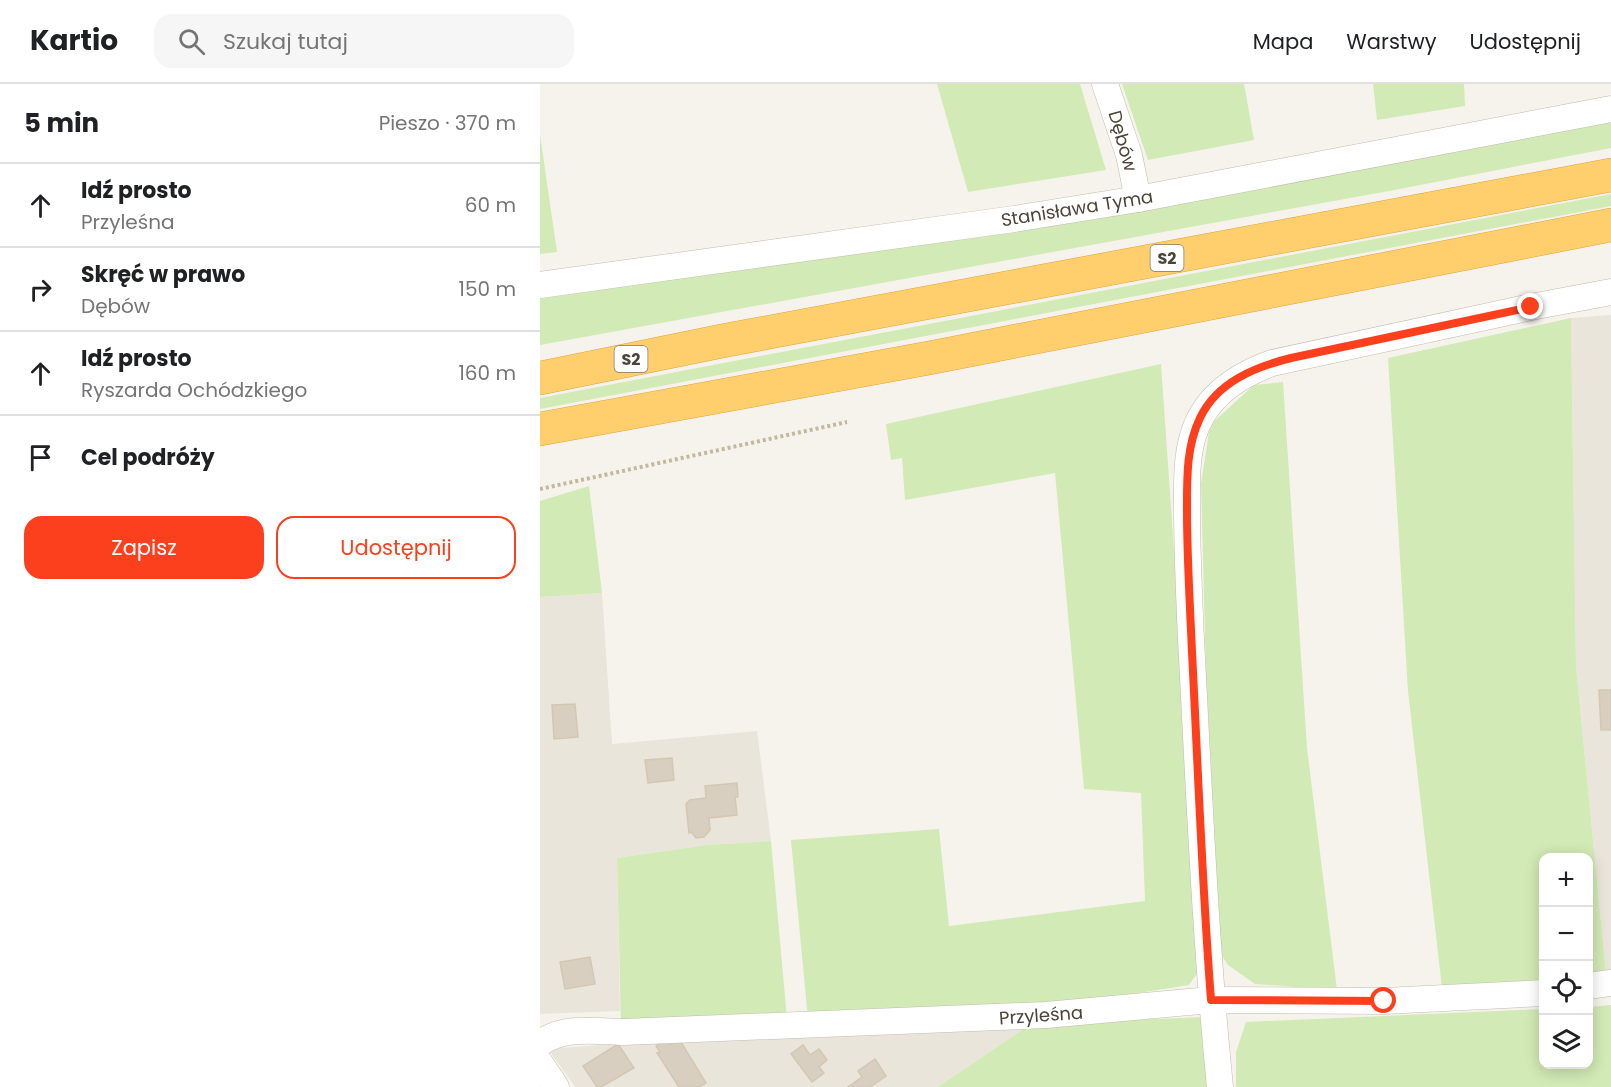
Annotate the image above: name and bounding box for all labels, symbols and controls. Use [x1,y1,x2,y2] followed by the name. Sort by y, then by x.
[154,14,574,68] search box
[30,21,118,60] text: Kartio
[175,25,208,58] icon: search
[223,26,348,57] text: Szukaj tutaj
[1253,27,1313,56] text: Mapa
[1346,27,1437,56] text: Warstwy
[1470,27,1581,56] text: Udostępnij
[24,105,99,141] text: 5 min
[1102,108,1144,175] street label: Dębów
[379,109,516,137] text: Pieszo · 370 m
[81,175,192,206] text: Idź prosto
[999,184,1155,232] street label: Stanisława Tyma
[24,189,57,222] icon: ahead
[465,191,516,219] text: 60 m
[81,208,174,236] text: Przyleśna
[1150,245,1184,271] road number: S2
[81,259,245,290] text: Skręć w prawo
[24,273,57,306] icon: right
[459,275,516,303] text: 150 m
[81,292,150,320] text: Dębów
[1517,293,1543,319] route end
[81,343,192,374] text: Idź prosto
[614,346,647,372] road number: S2
[24,357,57,390] icon: ahead
[458,359,516,387] text: 160 m
[81,376,307,404] text: Ryszarda Ochódzkiego
[24,441,57,474] icon: arrive
[81,442,215,473] text: Cel podróży
[24,516,264,579] button: Zapisz
[276,516,516,579] button: Udostępnij
[1539,853,1593,1069] map controls
[1539,853,1593,907] button: +
[1539,907,1593,961] button: −
[1539,961,1593,1015] button: locate
[1370,987,1396,1013] route start
[998,1000,1084,1030] street label: Przyleśna
[1539,1015,1593,1069] button: layers

